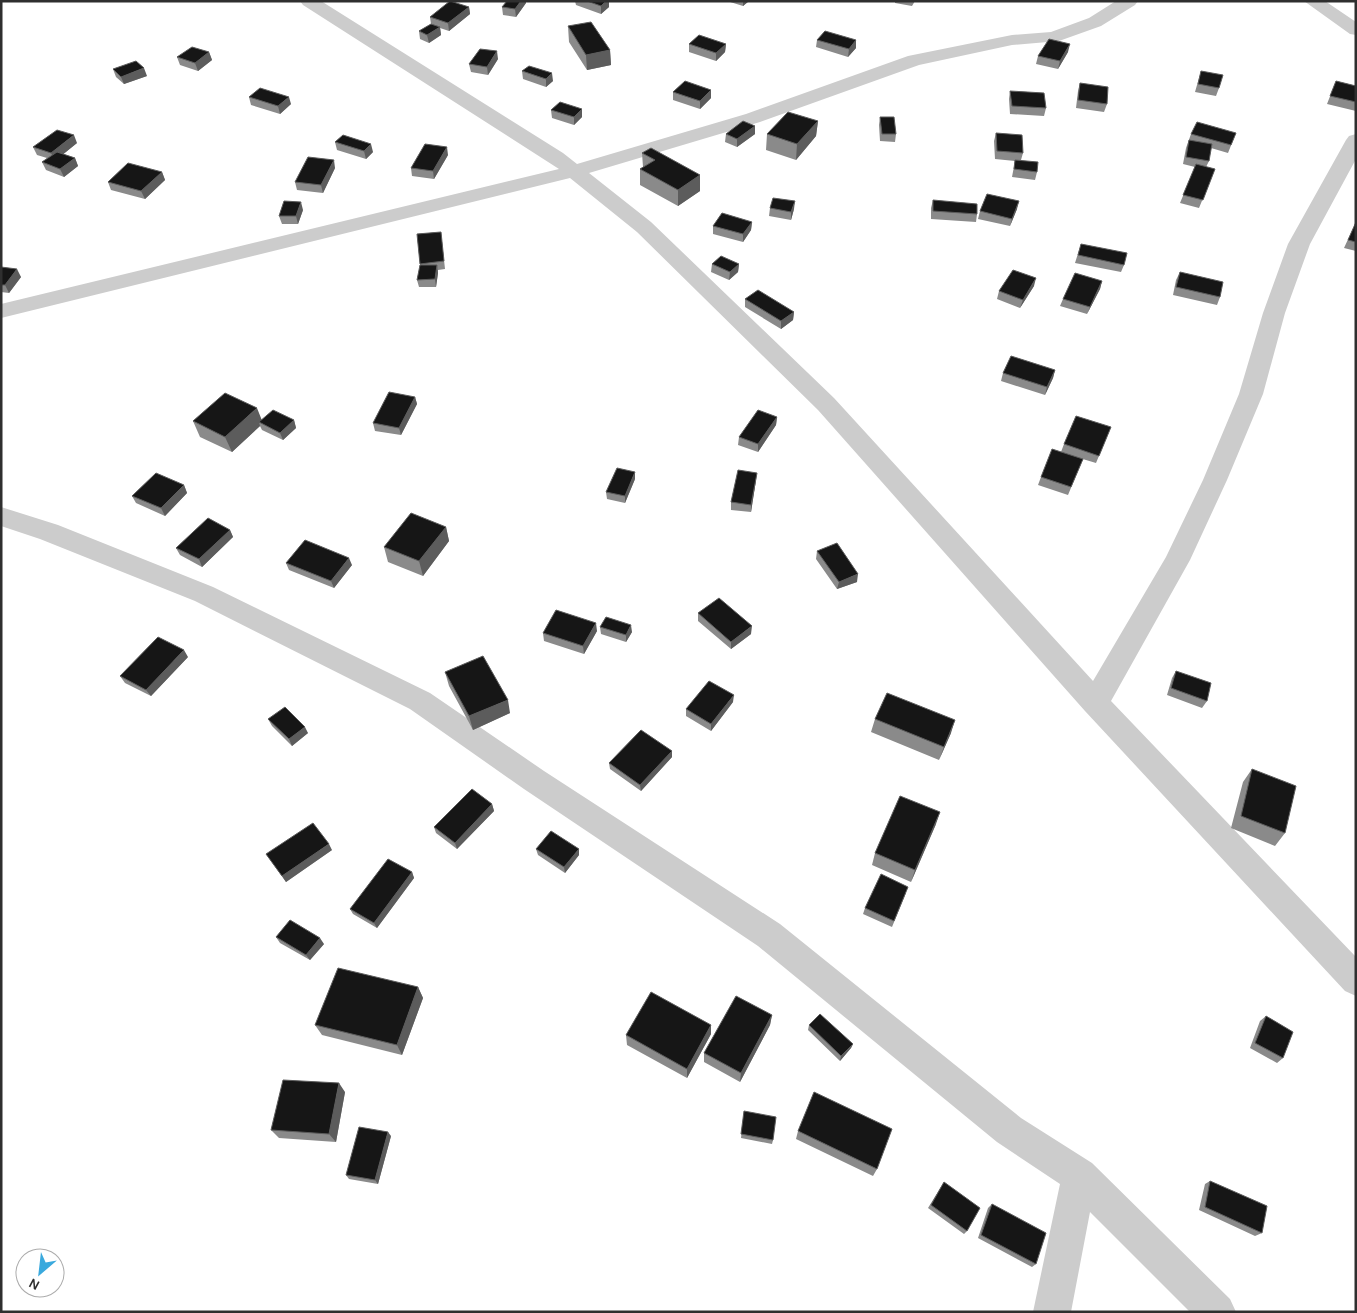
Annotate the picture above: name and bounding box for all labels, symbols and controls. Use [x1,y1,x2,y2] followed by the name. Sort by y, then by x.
[15,1248,65,1298] north arrow
[26,1274,43,1294] text: N

